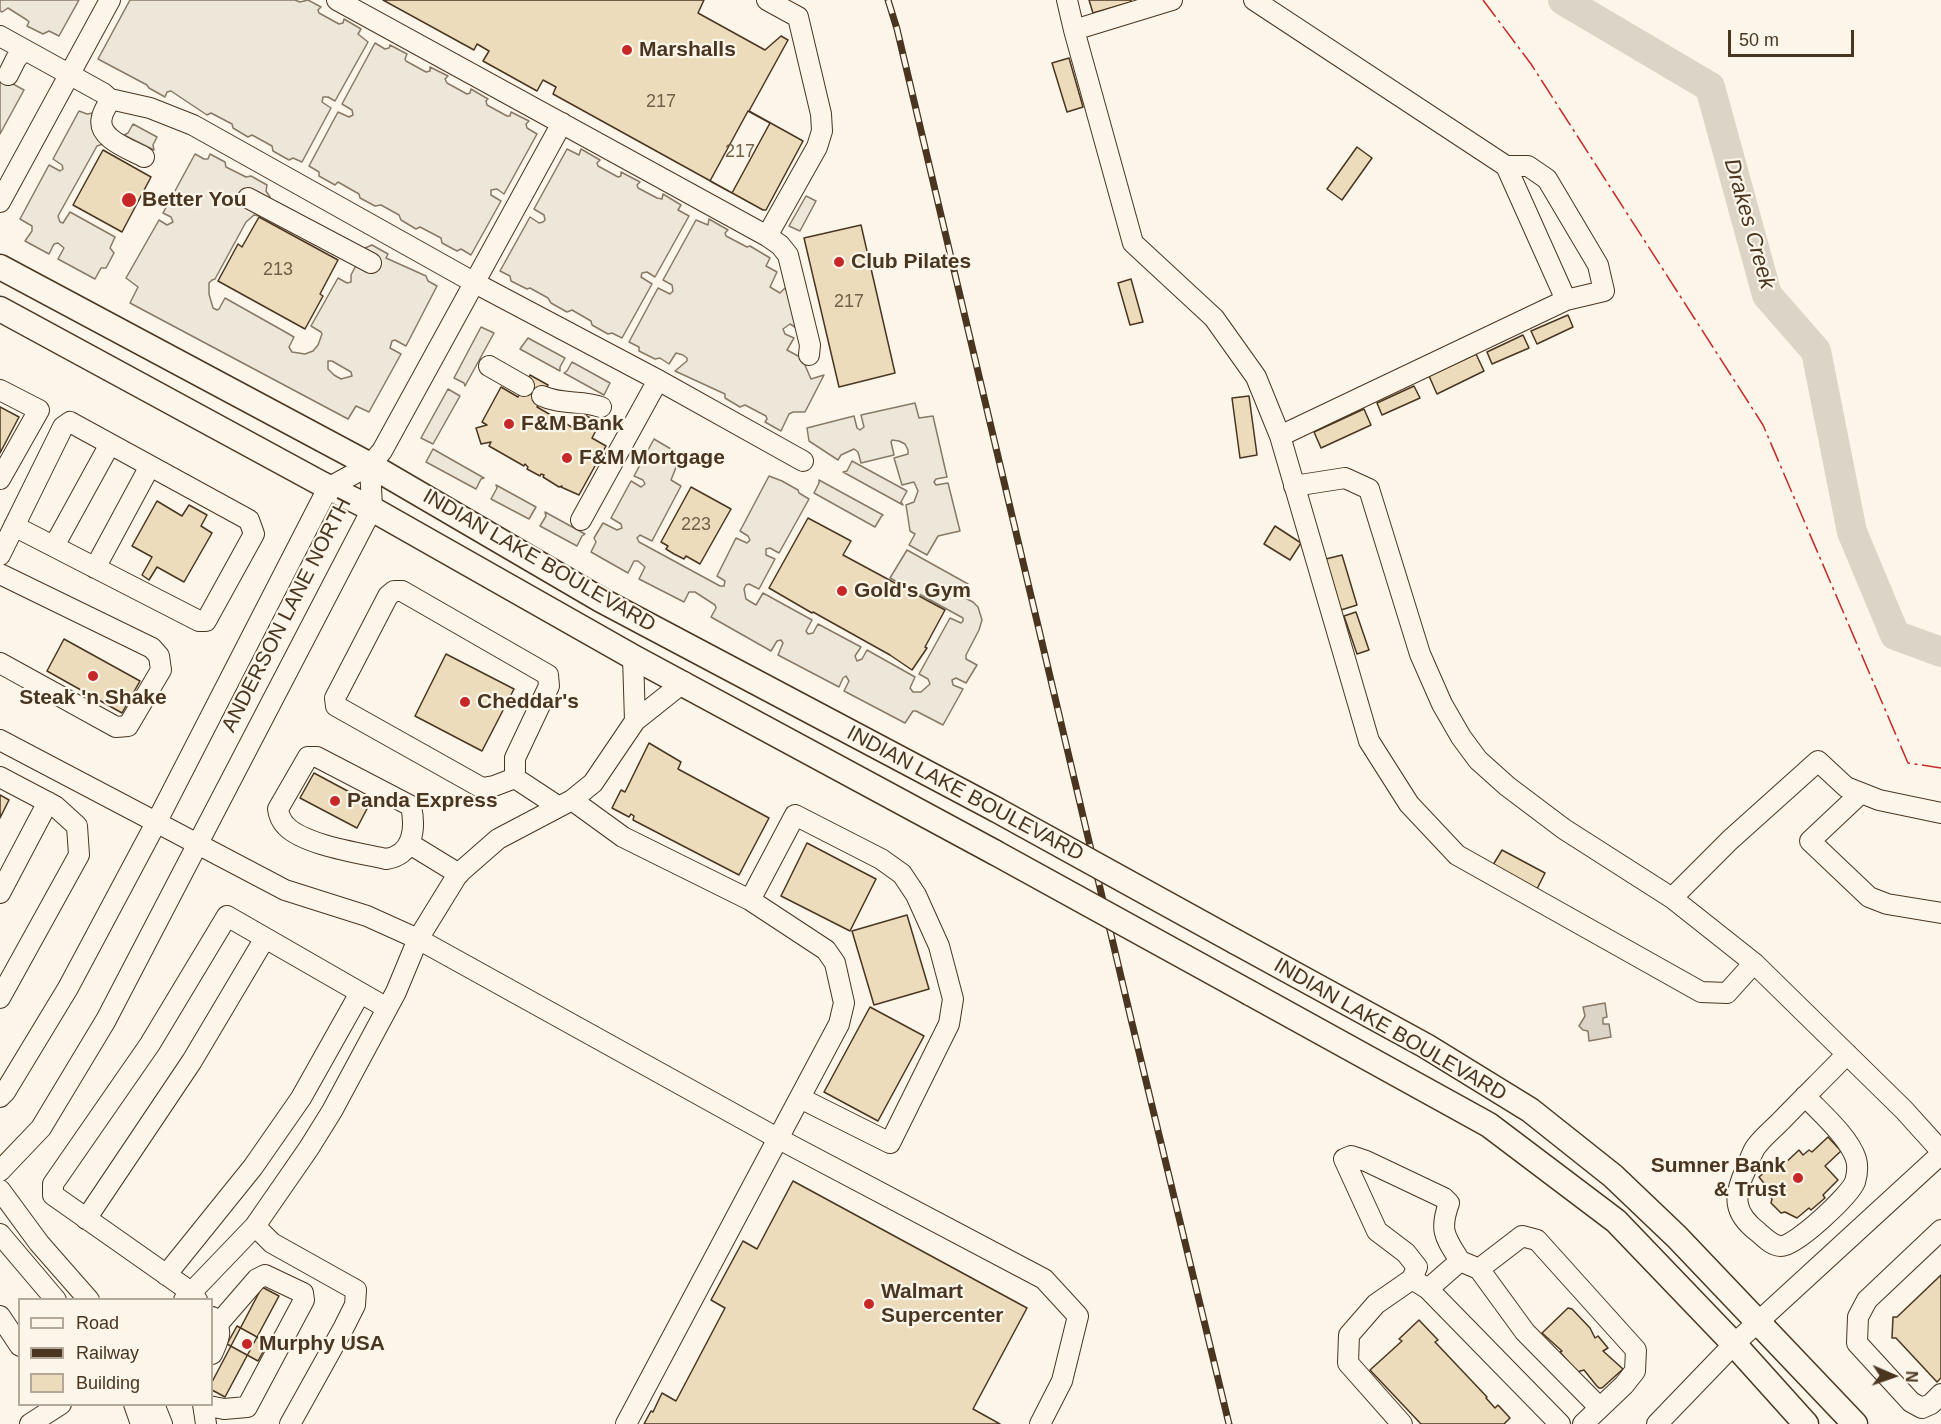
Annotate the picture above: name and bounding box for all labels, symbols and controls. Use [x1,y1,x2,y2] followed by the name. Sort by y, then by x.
[1731,18,1857,56] scale bar
[1739,30,1779,50] text: 50 m
[639,37,736,63] place label: Marshalls
[620,43,634,57] marker: Marshalls
[646,91,676,113] house number: 217
[725,141,755,163] house number: 217
[1718,156,1780,292] water label: Drakes Creek
[142,187,247,213] place label: Better You
[120,191,138,209] marker: Better You
[851,249,971,275] place label: Club Pilates
[832,255,846,269] marker: Club Pilates
[263,259,293,281] house number: 213
[834,291,864,313] house number: 217
[521,411,624,437] place label: F&M Bank
[502,417,516,431] marker: F&M Bank
[579,445,725,471] place label: F&M Mortgage
[560,451,574,465] marker: F&M Mortgage
[418,484,660,638] street label: INDIAN LAKE BOULEVARD
[217,494,357,736] street label: ANDERSON LANE NORTH
[681,514,711,536] house number: 223
[854,578,971,604] place label: Gold's Gym
[835,584,849,598] marker: Gold's Gym
[86,669,100,683] marker: Steak 'n Shake
[19,685,167,711] place label: Steak 'n Shake
[477,689,579,715] place label: Cheddar's
[458,695,472,709] marker: Cheddar's
[842,721,1088,867] street label: INDIAN LAKE BOULEVARD
[347,788,498,814] place label: Panda Express
[328,794,342,808] marker: Panda Express
[1269,953,1511,1107] street label: INDIAN LAKE BOULEVARD
[1651,1153,1786,1203] place label: Sumner Bank & Trust
[1791,1171,1805,1185] marker: Sumner Bank & Trust
[881,1279,1004,1329] place label: Walmart Supercenter
[862,1297,876,1311] marker: Walmart Supercenter
[18,1298,213,1406] legend
[76,1313,119,1333] text: Road
[259,1331,385,1357] place label: Murphy USA
[240,1337,254,1351] marker: Murphy USA
[76,1343,139,1363] text: Railway
[1863,1346,1923,1406] north arrow
[1903,1371,1920,1383] text: N
[76,1373,140,1393] text: Building

